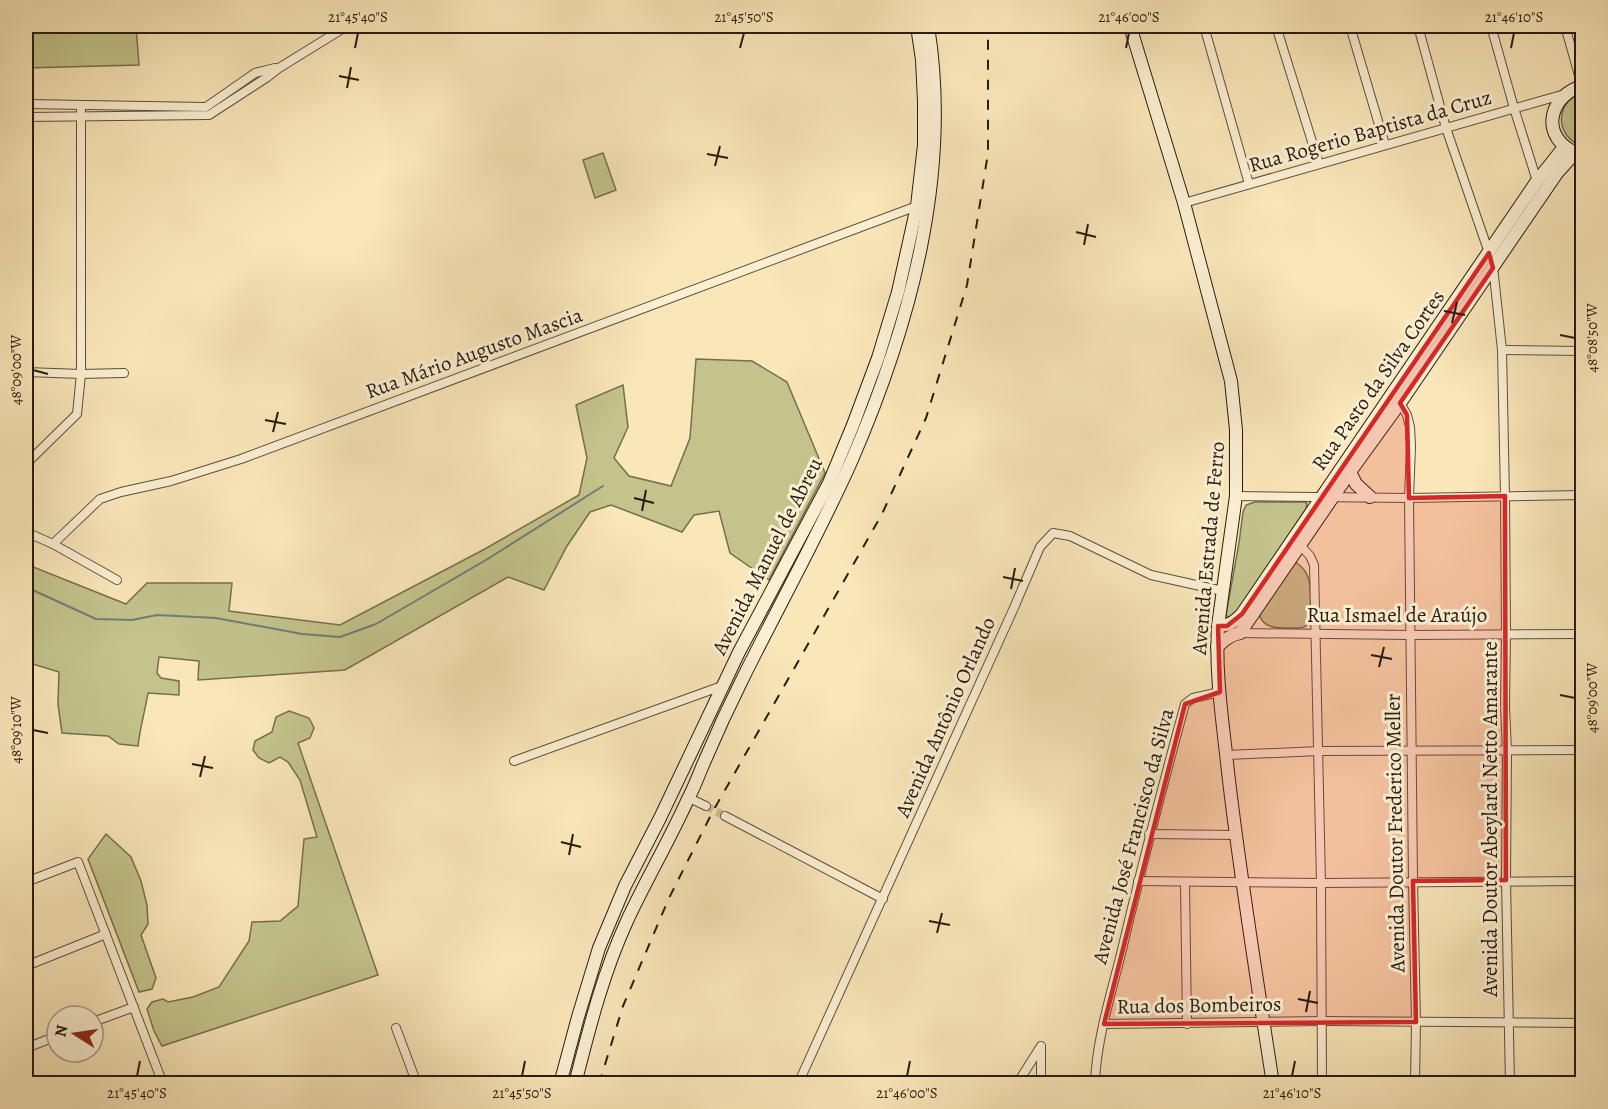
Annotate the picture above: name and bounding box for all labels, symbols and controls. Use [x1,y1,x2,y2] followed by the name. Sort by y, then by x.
[328,7,388,27] text: 21°45'40"S
[714,7,774,27] text: 21°45'50"S
[1098,7,1160,27] text: 21°46'00"S
[1485,7,1543,27] text: 21°46'10"S
[1245,83,1495,179] street label: Rua Rogerio Baptista da Cruz
[1305,284,1451,476] street label: Rua Pasto da Silva Cortes
[362,301,587,405] street label: Rua Mário Augusto Mascia
[1582,303,1602,373] text: 48°08'50"W
[6,335,26,405] text: 48°09'00"W
[1185,440,1231,657] street label: Avenida Estrada de Ferro
[705,452,829,660] street label: Avenida Manuel de Abreu
[1307,601,1487,629] street label: Rua Ismael de Araújo
[888,612,1002,822] street label: Avenida Antônio Orlando
[1476,641,1504,998] street label: Avenida Doutor Abeylard Netto Amarante
[1582,663,1602,733] text: 48°09'00"W
[1379,693,1411,974] street label: Avenida Doutor Frederico Meller
[6,696,26,764] text: 48°09'10"W
[1085,705,1181,968] street label: Avenida José Francisco da Silva
[1116,990,1282,1020] street label: Rua dos Bombeiros
[45,1004,105,1064] north arrow
[49,1023,73,1039] text: N
[107,1083,167,1103] text: 21°45'40"S
[492,1083,552,1103] text: 21°45'50"S
[876,1083,938,1103] text: 21°46'00"S
[1263,1083,1321,1103] text: 21°46'10"S

